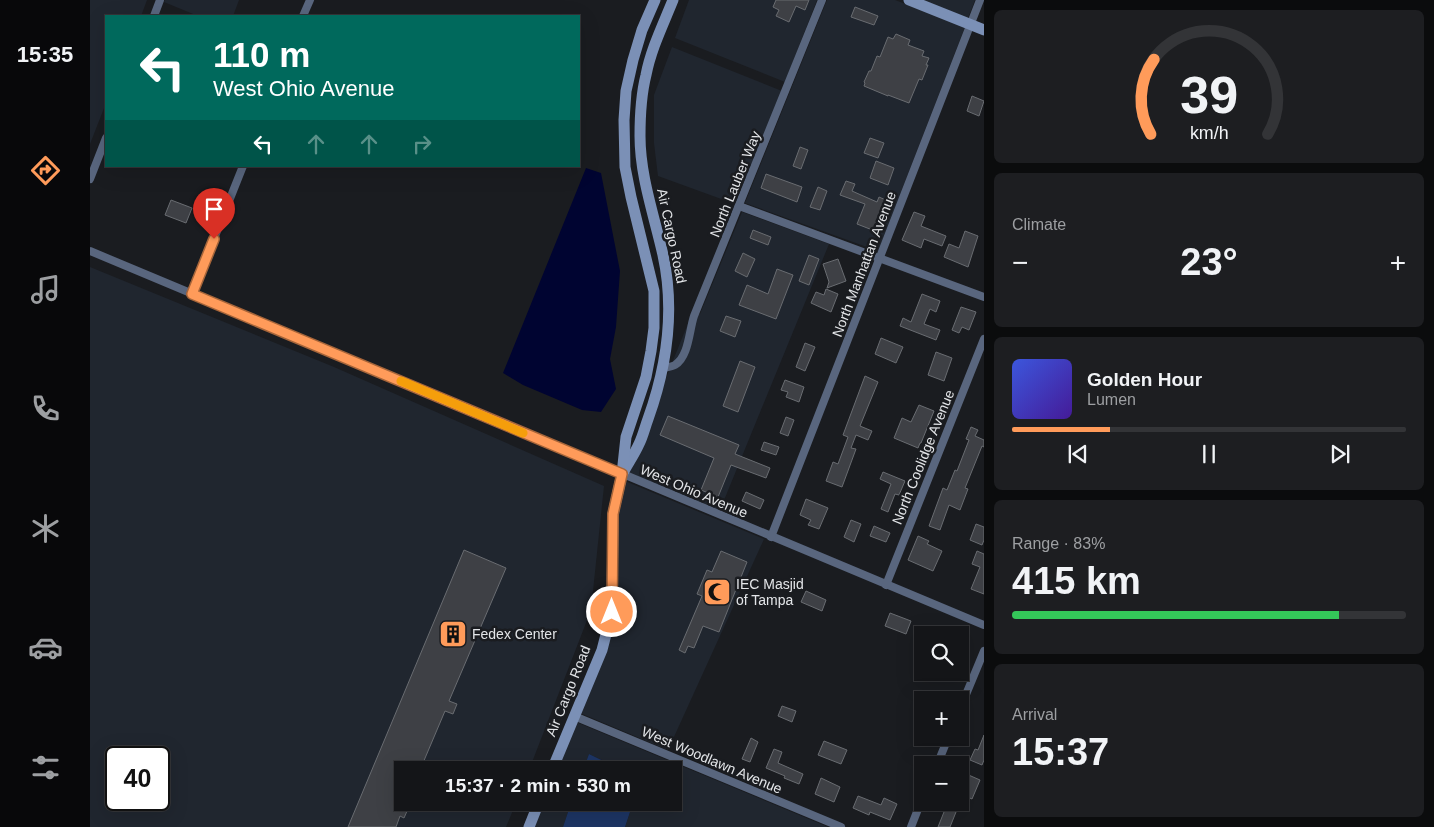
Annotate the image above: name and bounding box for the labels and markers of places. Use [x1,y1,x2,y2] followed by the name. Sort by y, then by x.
[193,188,235,239] pin
[736,576,804,608] place label: IEC Masjid of Tampa
[702,577,732,607] mosque icon: IEC Masjid of Tampa
[438,619,468,649] building icon: Fedex Center
[472,626,557,642] place label: Fedex Center

